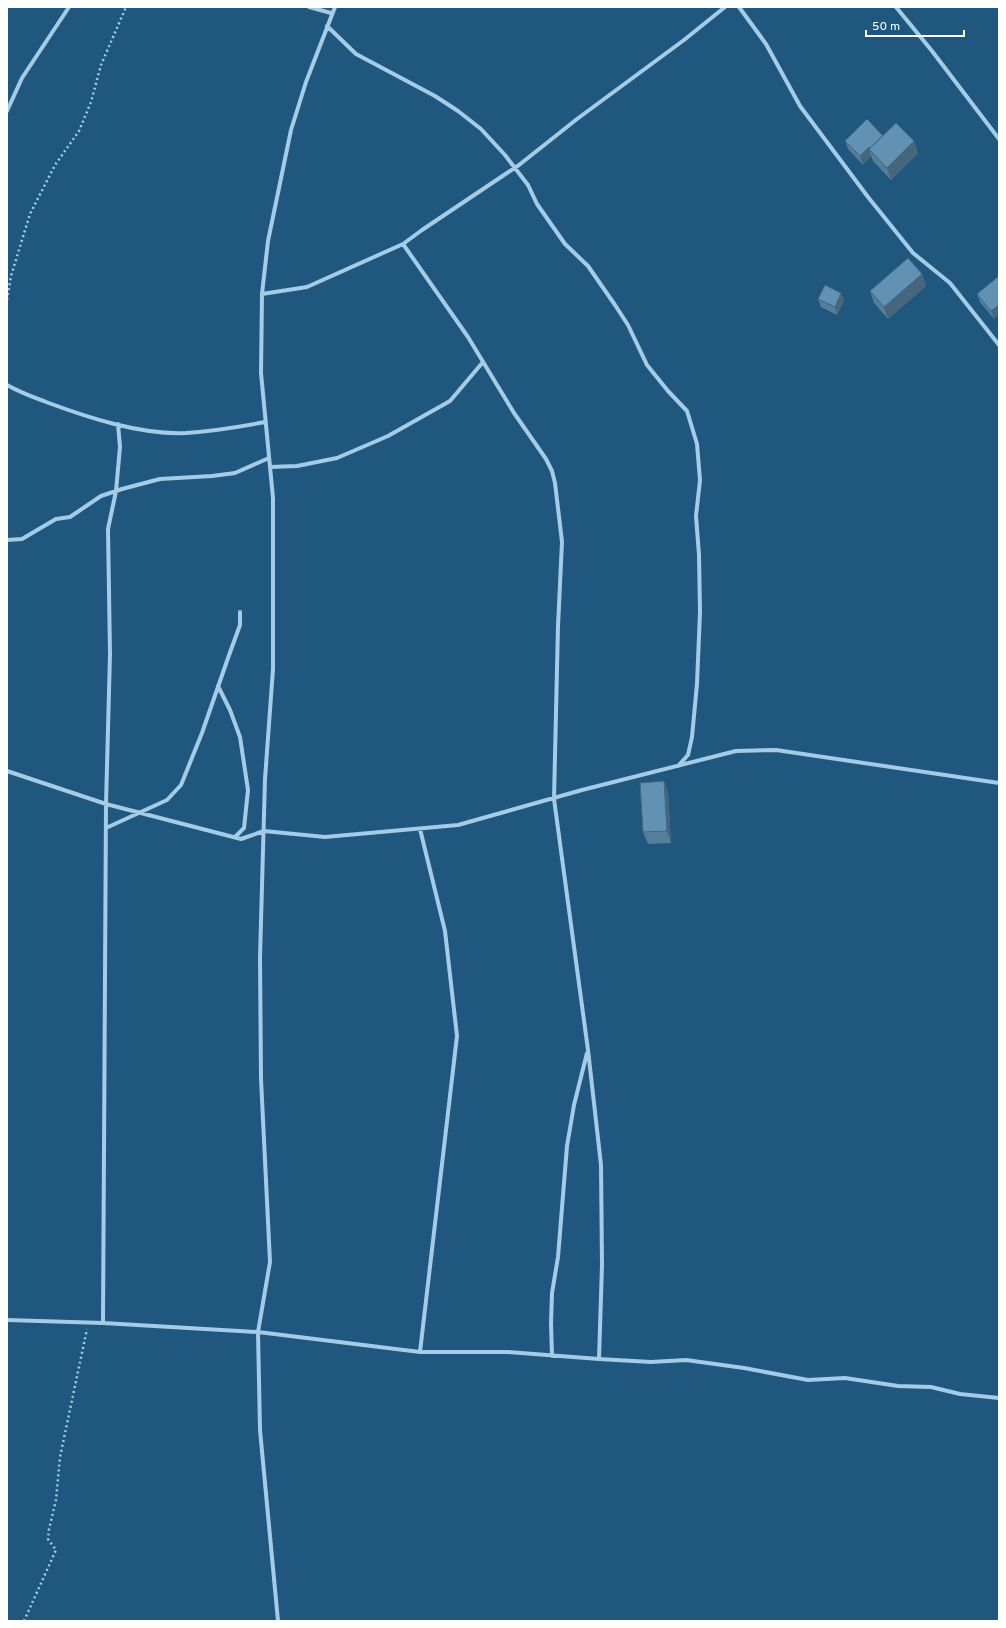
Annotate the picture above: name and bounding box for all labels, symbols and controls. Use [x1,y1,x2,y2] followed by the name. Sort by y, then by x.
[866,12,964,38] scale bar
[872,19,900,35] text: 50 m

